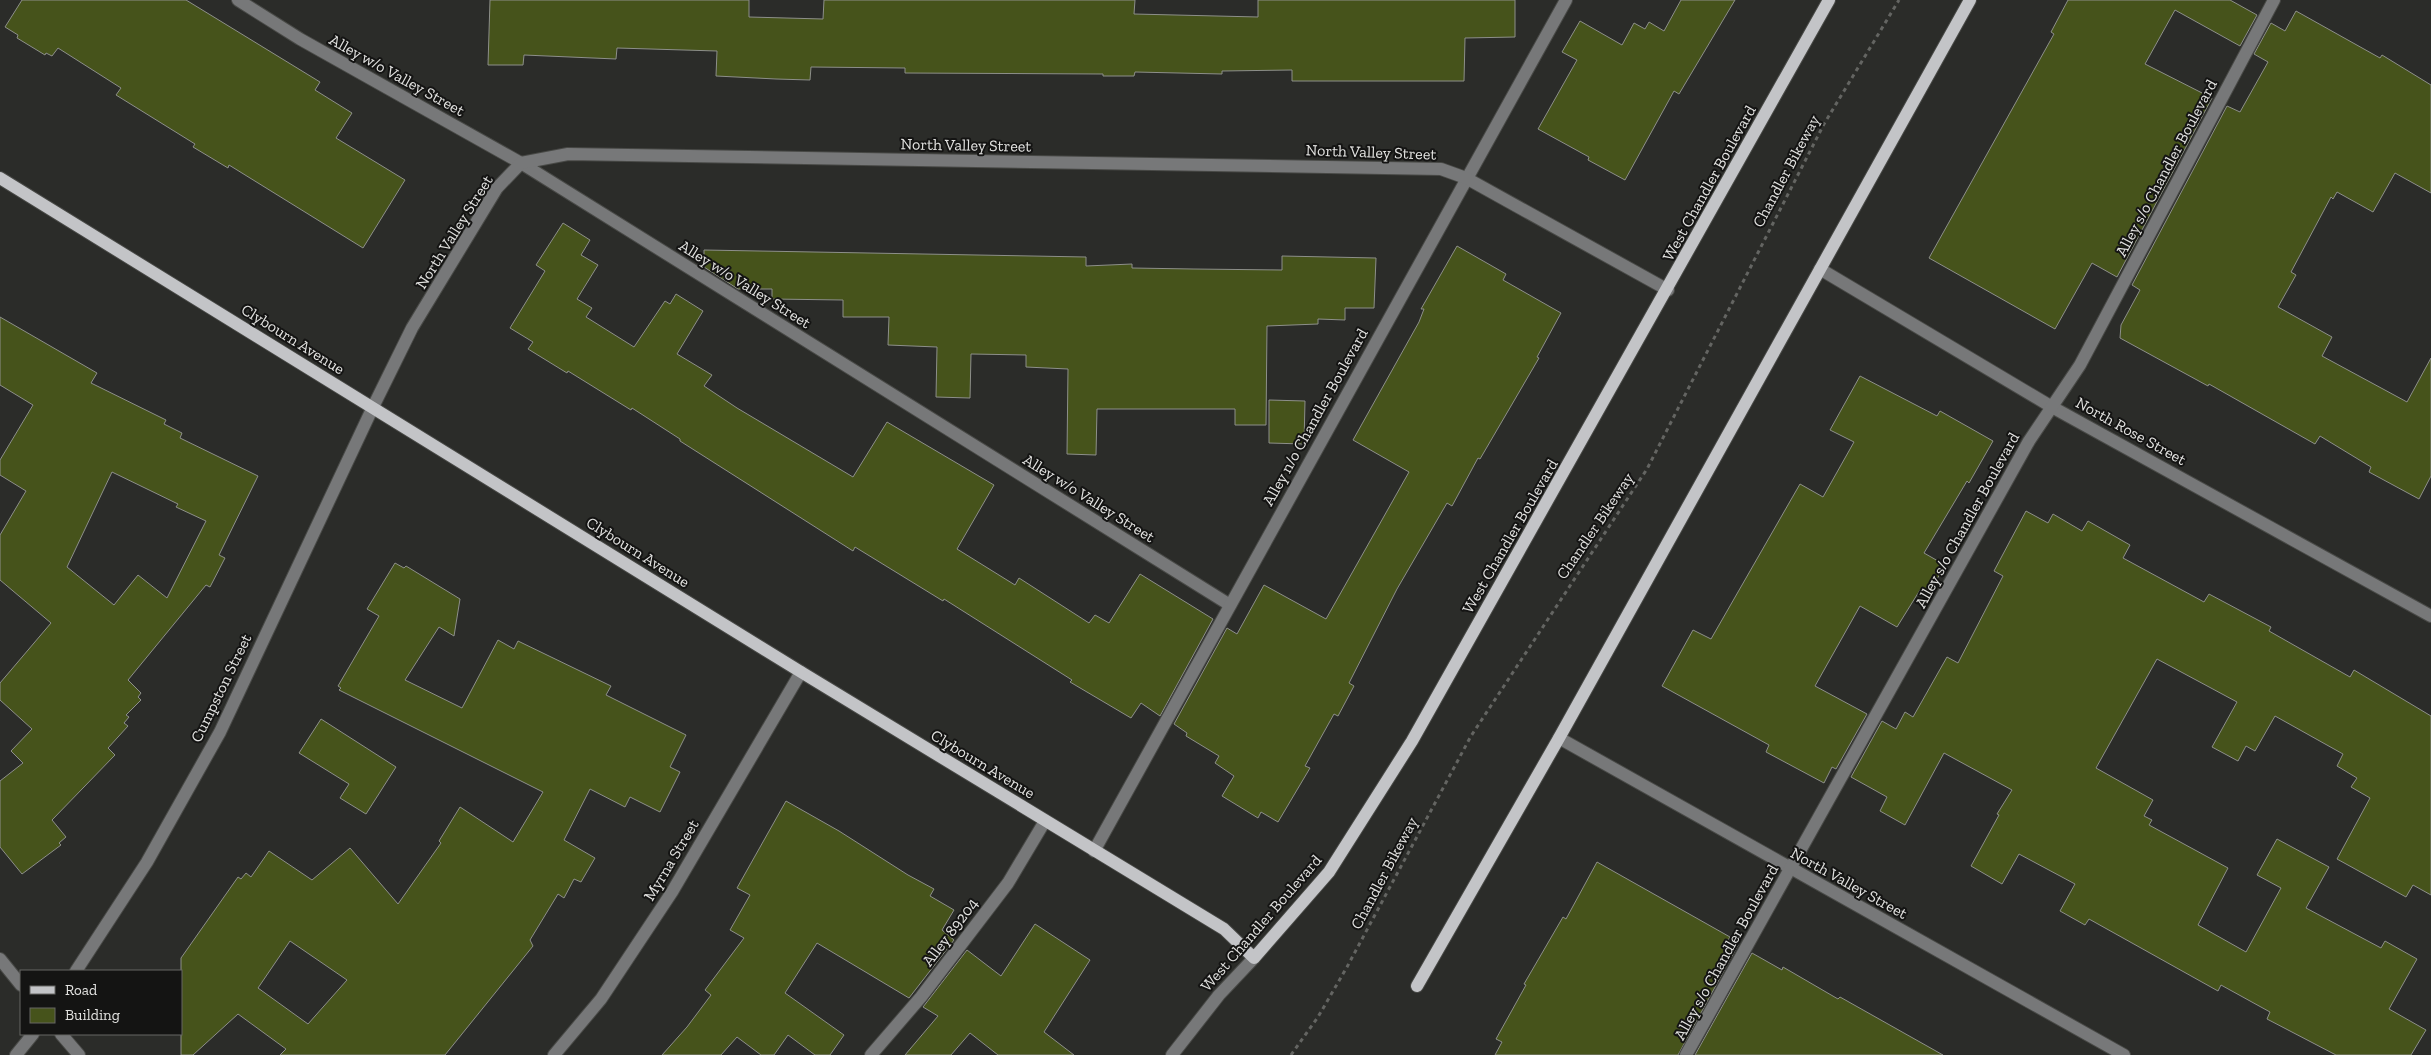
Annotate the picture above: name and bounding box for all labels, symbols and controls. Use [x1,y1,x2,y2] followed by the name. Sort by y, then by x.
[326,30,468,120] street label: Alley w/o Valley Street
[2111,76,2221,260] street label: Alley s/o Chandler Boulevard
[1658,102,1760,264] street label: West Chandler Boulevard
[1748,111,1824,230] street label: Chandler Bikeway
[901,134,1032,156] street label: North Valley Street
[1305,140,1437,164] street label: North Valley Street
[411,172,497,292] street label: North Valley Street
[676,236,814,332] street label: Alley w/o Valley Street
[238,300,348,378] street label: Clybourn Avenue
[1258,325,1372,509] street label: Alley n/o Chandler Boulevard
[2073,393,2189,469] street label: North Rose Street
[1911,429,2023,611] street label: Alley s/o Chandler Boulevard
[1020,450,1158,546] street label: Alley w/o Valley Street
[1458,455,1562,616] street label: West Chandler Boulevard
[1552,469,1638,583] street label: Chandler Bikeway
[583,513,693,591] street label: Clybourn Avenue
[187,631,255,745] street label: Cumpston Street
[928,725,1038,803] street label: Clybourn Avenue
[1346,813,1422,932] street label: Chandler Bikeway
[639,816,703,904] street label: Myrna Street
[1787,843,1911,923] street label: North Valley Street
[1196,851,1326,995] street label: West Chandler Boulevard
[1670,861,1782,1043] street label: Alley s/o Chandler Boulevard
[918,894,982,970] street label: Alley 89204
[20,970,182,1035] legend
[65,981,98,999] text: Road
[65,1006,120,1024] text: Building

